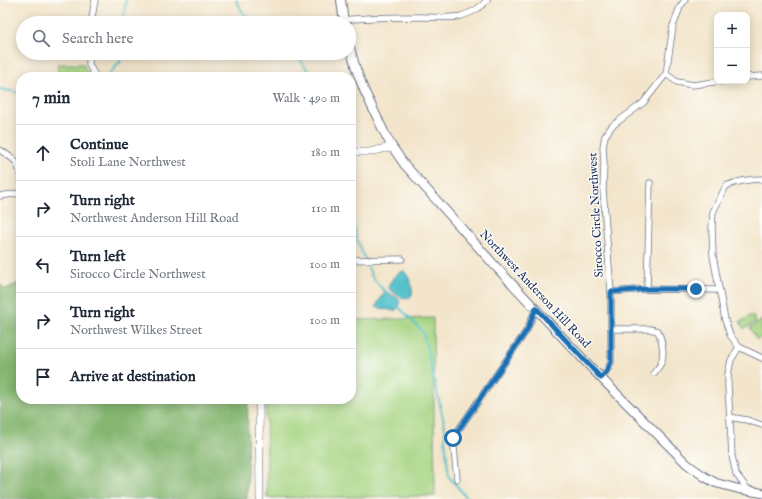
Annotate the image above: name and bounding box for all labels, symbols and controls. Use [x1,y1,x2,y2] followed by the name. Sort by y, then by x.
[714,12,750,84] map controls
[714,12,750,48] button: +
[16,16,356,60] search box
[30,27,52,49] icon: search
[62,29,133,48] text: Search here
[714,48,750,84] button: −
[32,88,70,109] text: 7 min
[272,90,340,107] text: Walk · 490 m
[70,135,128,154] text: Continue
[32,142,54,164] icon: ahead
[311,144,340,161] text: 180 m
[585,152,607,278] street label: Sirocco Circle Northwest
[70,154,186,171] text: Stoli Lane Northwest
[70,191,135,210] text: Turn right
[32,198,54,220] icon: right
[311,200,340,217] text: 110 m
[70,210,239,227] text: Northwest Anderson Hill Road
[476,227,594,352] street label: Northwest Anderson Hill Road
[70,247,126,266] text: Turn left
[32,254,54,276] icon: left
[310,256,340,273] text: 100 m
[70,266,206,283] text: Sirocco Circle Northwest
[687,280,705,298] route end
[70,303,135,322] text: Turn right
[32,310,54,332] icon: right
[310,312,340,329] text: 100 m
[70,322,202,339] text: Northwest Wilkes Street
[32,366,54,388] icon: arrive
[70,367,196,386] text: Arrive at destination
[444,429,462,447] route start

